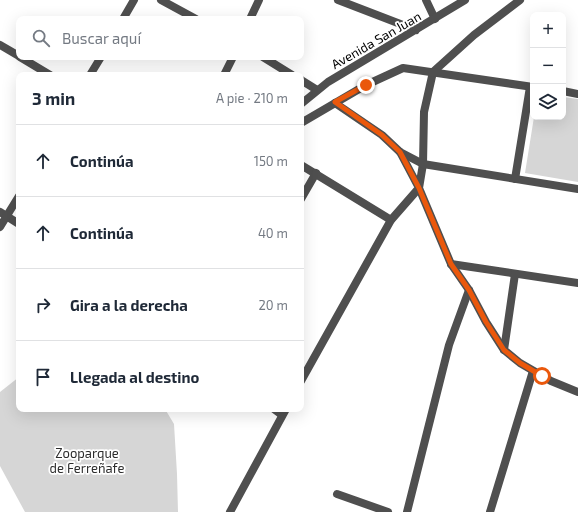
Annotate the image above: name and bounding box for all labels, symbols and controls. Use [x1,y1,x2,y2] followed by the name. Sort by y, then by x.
[328,8,424,72] street label: Avenida San Juan
[530,12,566,120] map controls
[530,12,566,48] button: +
[16,16,304,60] search box
[30,27,52,49] icon: search
[62,29,141,47] text: Buscar aquí
[530,48,566,84] button: −
[357,76,375,94] route end
[530,84,566,120] button: layers
[32,88,75,108] text: 3 min
[216,90,288,106] text: A pie · 210 m
[32,150,54,172] icon: ahead
[70,152,133,170] text: Continúa
[254,153,288,169] text: 150 m
[32,222,54,244] icon: ahead
[70,224,133,242] text: Continúa
[258,225,288,241] text: 40 m
[32,294,54,316] icon: right
[70,296,188,314] text: Gira a la derecha
[259,297,288,313] text: 20 m
[32,366,54,388] icon: arrive
[533,367,551,385] route start
[70,368,199,386] text: Llegada al destino
[50,445,124,476] park label: Zooparque de Ferreñafe

